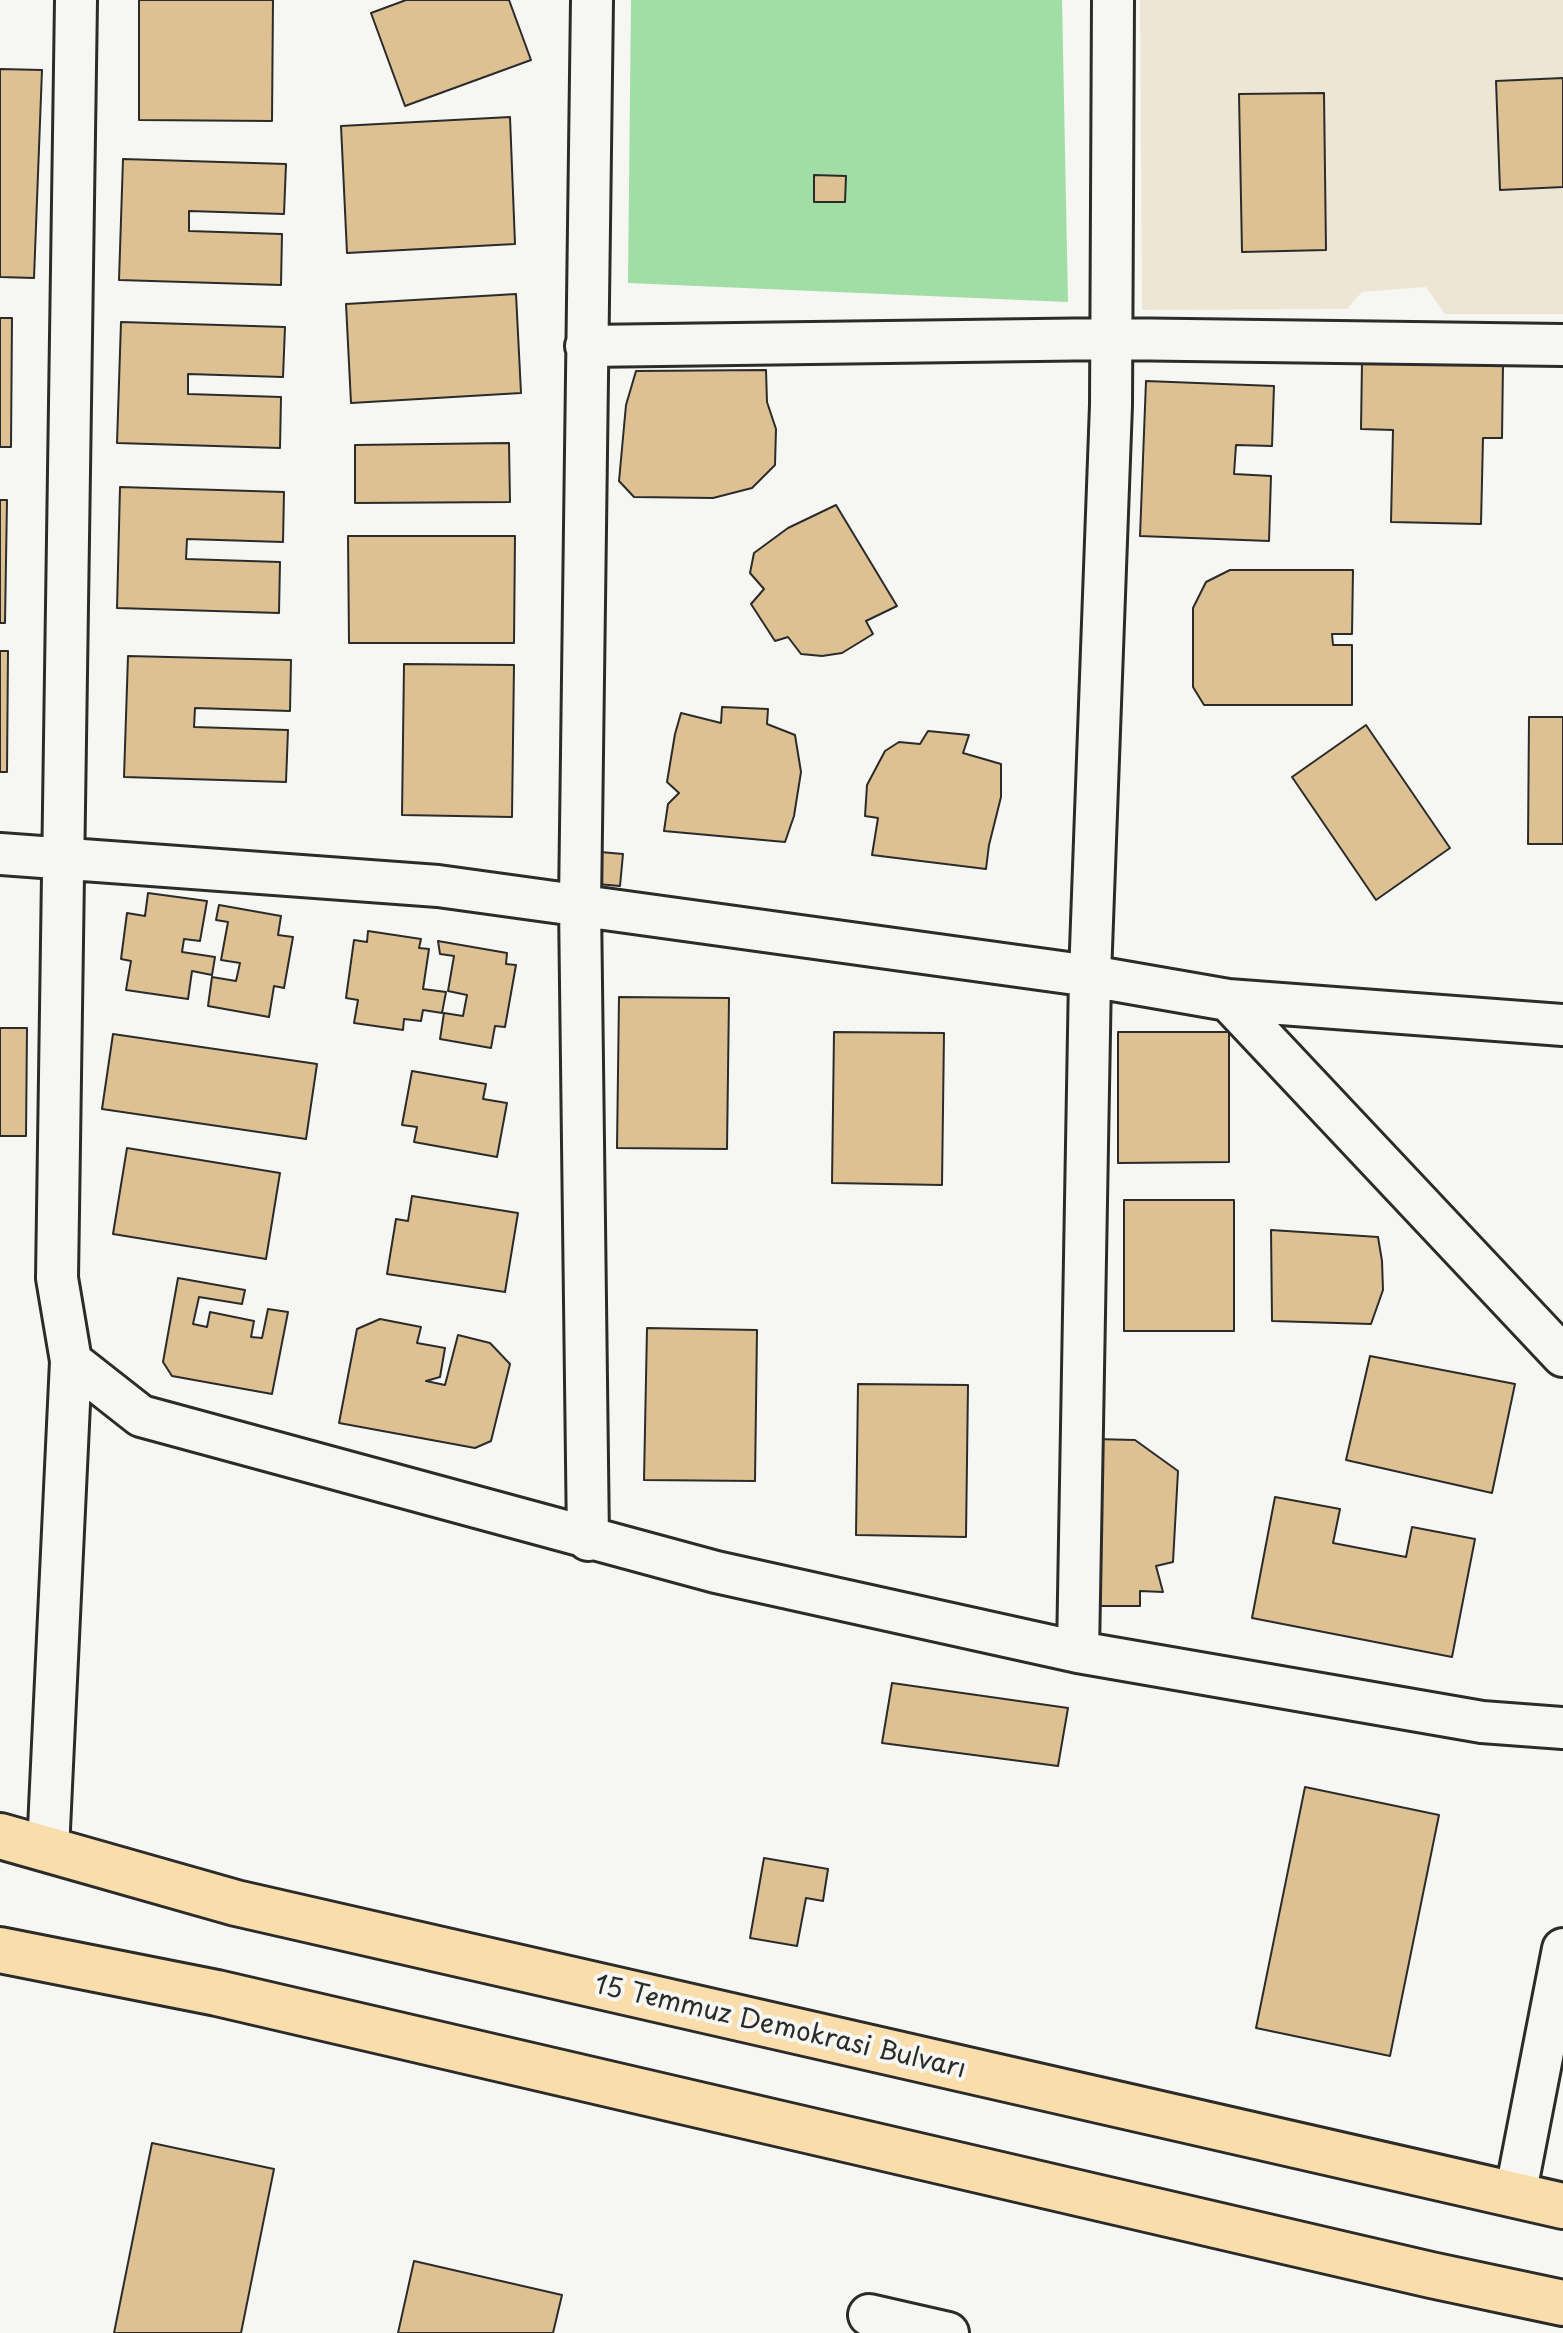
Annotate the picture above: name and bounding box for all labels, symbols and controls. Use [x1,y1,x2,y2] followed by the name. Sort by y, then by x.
[591,1970,969,2086] street label: 15 Temmuz Demokrasi Bulvarı

